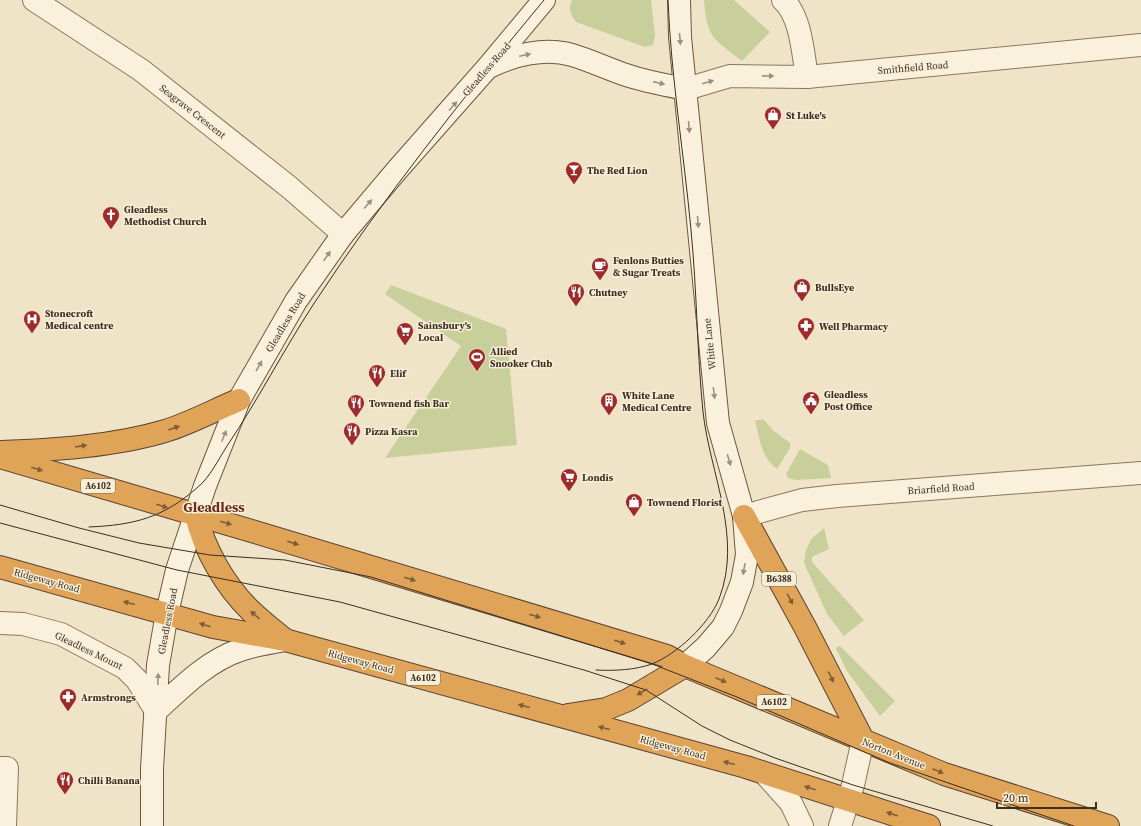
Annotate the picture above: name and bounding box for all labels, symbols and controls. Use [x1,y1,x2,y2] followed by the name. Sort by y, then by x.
[677,33,684,45] one-way arrow
[459,39,514,99] street label: Gleadless Road
[519,52,531,58] one-way arrow
[877,58,949,77] street label: Smithfield Road
[762,73,775,79] one-way arrow
[702,79,714,85] one-way arrow
[157,81,229,142] street label: Seagrave Crescent
[653,81,665,87] one-way arrow
[449,101,458,112] one-way arrow
[763,105,783,130] shop icon: St Luke's
[786,109,826,122] place label: St Luke's
[686,121,693,133] one-way arrow
[564,160,584,185] bar icon: The Red Lion
[587,164,648,177] place label: The Red Lion
[364,199,373,210] one-way arrow
[124,203,207,228] place label: Gleadless Methodist Church
[101,205,121,230] church icon: Gleadless Methodist Church
[695,216,701,228] one-way arrow
[323,250,331,261] one-way arrow
[613,254,684,279] place label: Fenlons Butties & Sugar Treats
[590,256,610,281] cafe icon: Fenlons Butties & Sugar Treats
[792,277,812,302] shop icon: BullsEye
[815,281,854,294] place label: BullsEye
[566,282,586,307] restaurant icon: Chutney
[589,286,628,299] place label: Chutney
[263,290,309,354] street label: Gleadless Road
[45,307,113,332] place label: Stonecroft Medical centre
[22,309,42,334] hospital icon: Stonecroft Medical centre
[796,316,816,341] pharmacy icon: Well Pharmacy
[700,318,719,370] street label: White Lane
[418,319,472,344] place label: Sainsbury's Local
[819,320,889,333] place label: Well Pharmacy
[395,321,415,346] supermarket icon: Sainsbury's Local
[490,345,552,370] place label: Allied Snooker Club
[467,347,487,372] sports icon: Allied Snooker Club
[255,360,262,372] one-way arrow
[367,363,387,388] restaurant icon: Elif
[390,367,407,380] place label: Elif
[711,387,718,399] one-way arrow
[824,388,872,413] place label: Gleadless Post Office
[622,389,692,414] place label: White Lane Medical Centre
[801,390,821,415] public building icon: Gleadless Post Office
[599,391,619,416] building icon: White Lane Medical Centre
[346,393,366,418] restaurant icon: Townend fish Bar
[369,397,449,410] place label: Townend fish Bar
[342,421,362,446] restaurant icon: Pizza Kasra
[169,424,181,430] one-way arrow
[365,425,418,438] place label: Pizza Kasra
[221,430,227,441] one-way arrow
[75,443,87,449] one-way arrow
[726,454,732,466] one-way arrow
[32,466,44,472] one-way arrow
[559,467,579,492] supermarket icon: Londis
[582,471,614,484] place label: Londis
[81,479,115,493] road number: A6102
[907,480,975,497] street label: Briarfield Road
[624,492,644,517] shop icon: Townend Florist
[647,496,723,509] place label: Townend Florist
[183,497,245,517] district label: Gleadless
[156,503,168,509] one-way arrow
[220,520,232,526] one-way arrow
[287,540,299,546] one-way arrow
[741,563,747,575] one-way arrow
[12,565,82,596] street label: Ridgeway Road
[762,572,796,586] road number: B6388
[405,576,417,582] one-way arrow
[155,586,180,655] street label: Gleadless Road
[787,593,793,605] one-way arrow
[123,600,135,606] one-way arrow
[250,610,260,619] one-way arrow
[529,613,541,619] one-way arrow
[199,622,211,628] one-way arrow
[53,628,126,673] street label: Gleadless Mount
[614,639,626,645] one-way arrow
[326,646,396,677] street label: Ridgeway Road
[406,671,440,685] road number: A6102
[828,672,834,683] one-way arrow
[154,673,161,685] one-way arrow
[716,677,727,683] one-way arrow
[58,687,78,712] pharmacy icon: Armstrongs
[636,689,648,696] one-way arrow
[81,691,136,704] place label: Armstrongs
[757,695,791,709] road number: A6102
[517,703,529,709] one-way arrow
[598,725,610,731] one-way arrow
[638,732,708,763] street label: Ridgeway Road
[860,735,927,772] street label: Norton Avenue
[723,759,736,765] one-way arrow
[932,768,943,774] one-way arrow
[55,770,75,795] restaurant icon: Chilli Banana
[78,774,141,787] place label: Chilli Banana
[997,784,1096,810] scale bar
[804,785,816,791] one-way arrow
[1003,790,1029,806] text: 20 m
[886,811,898,817] one-way arrow

